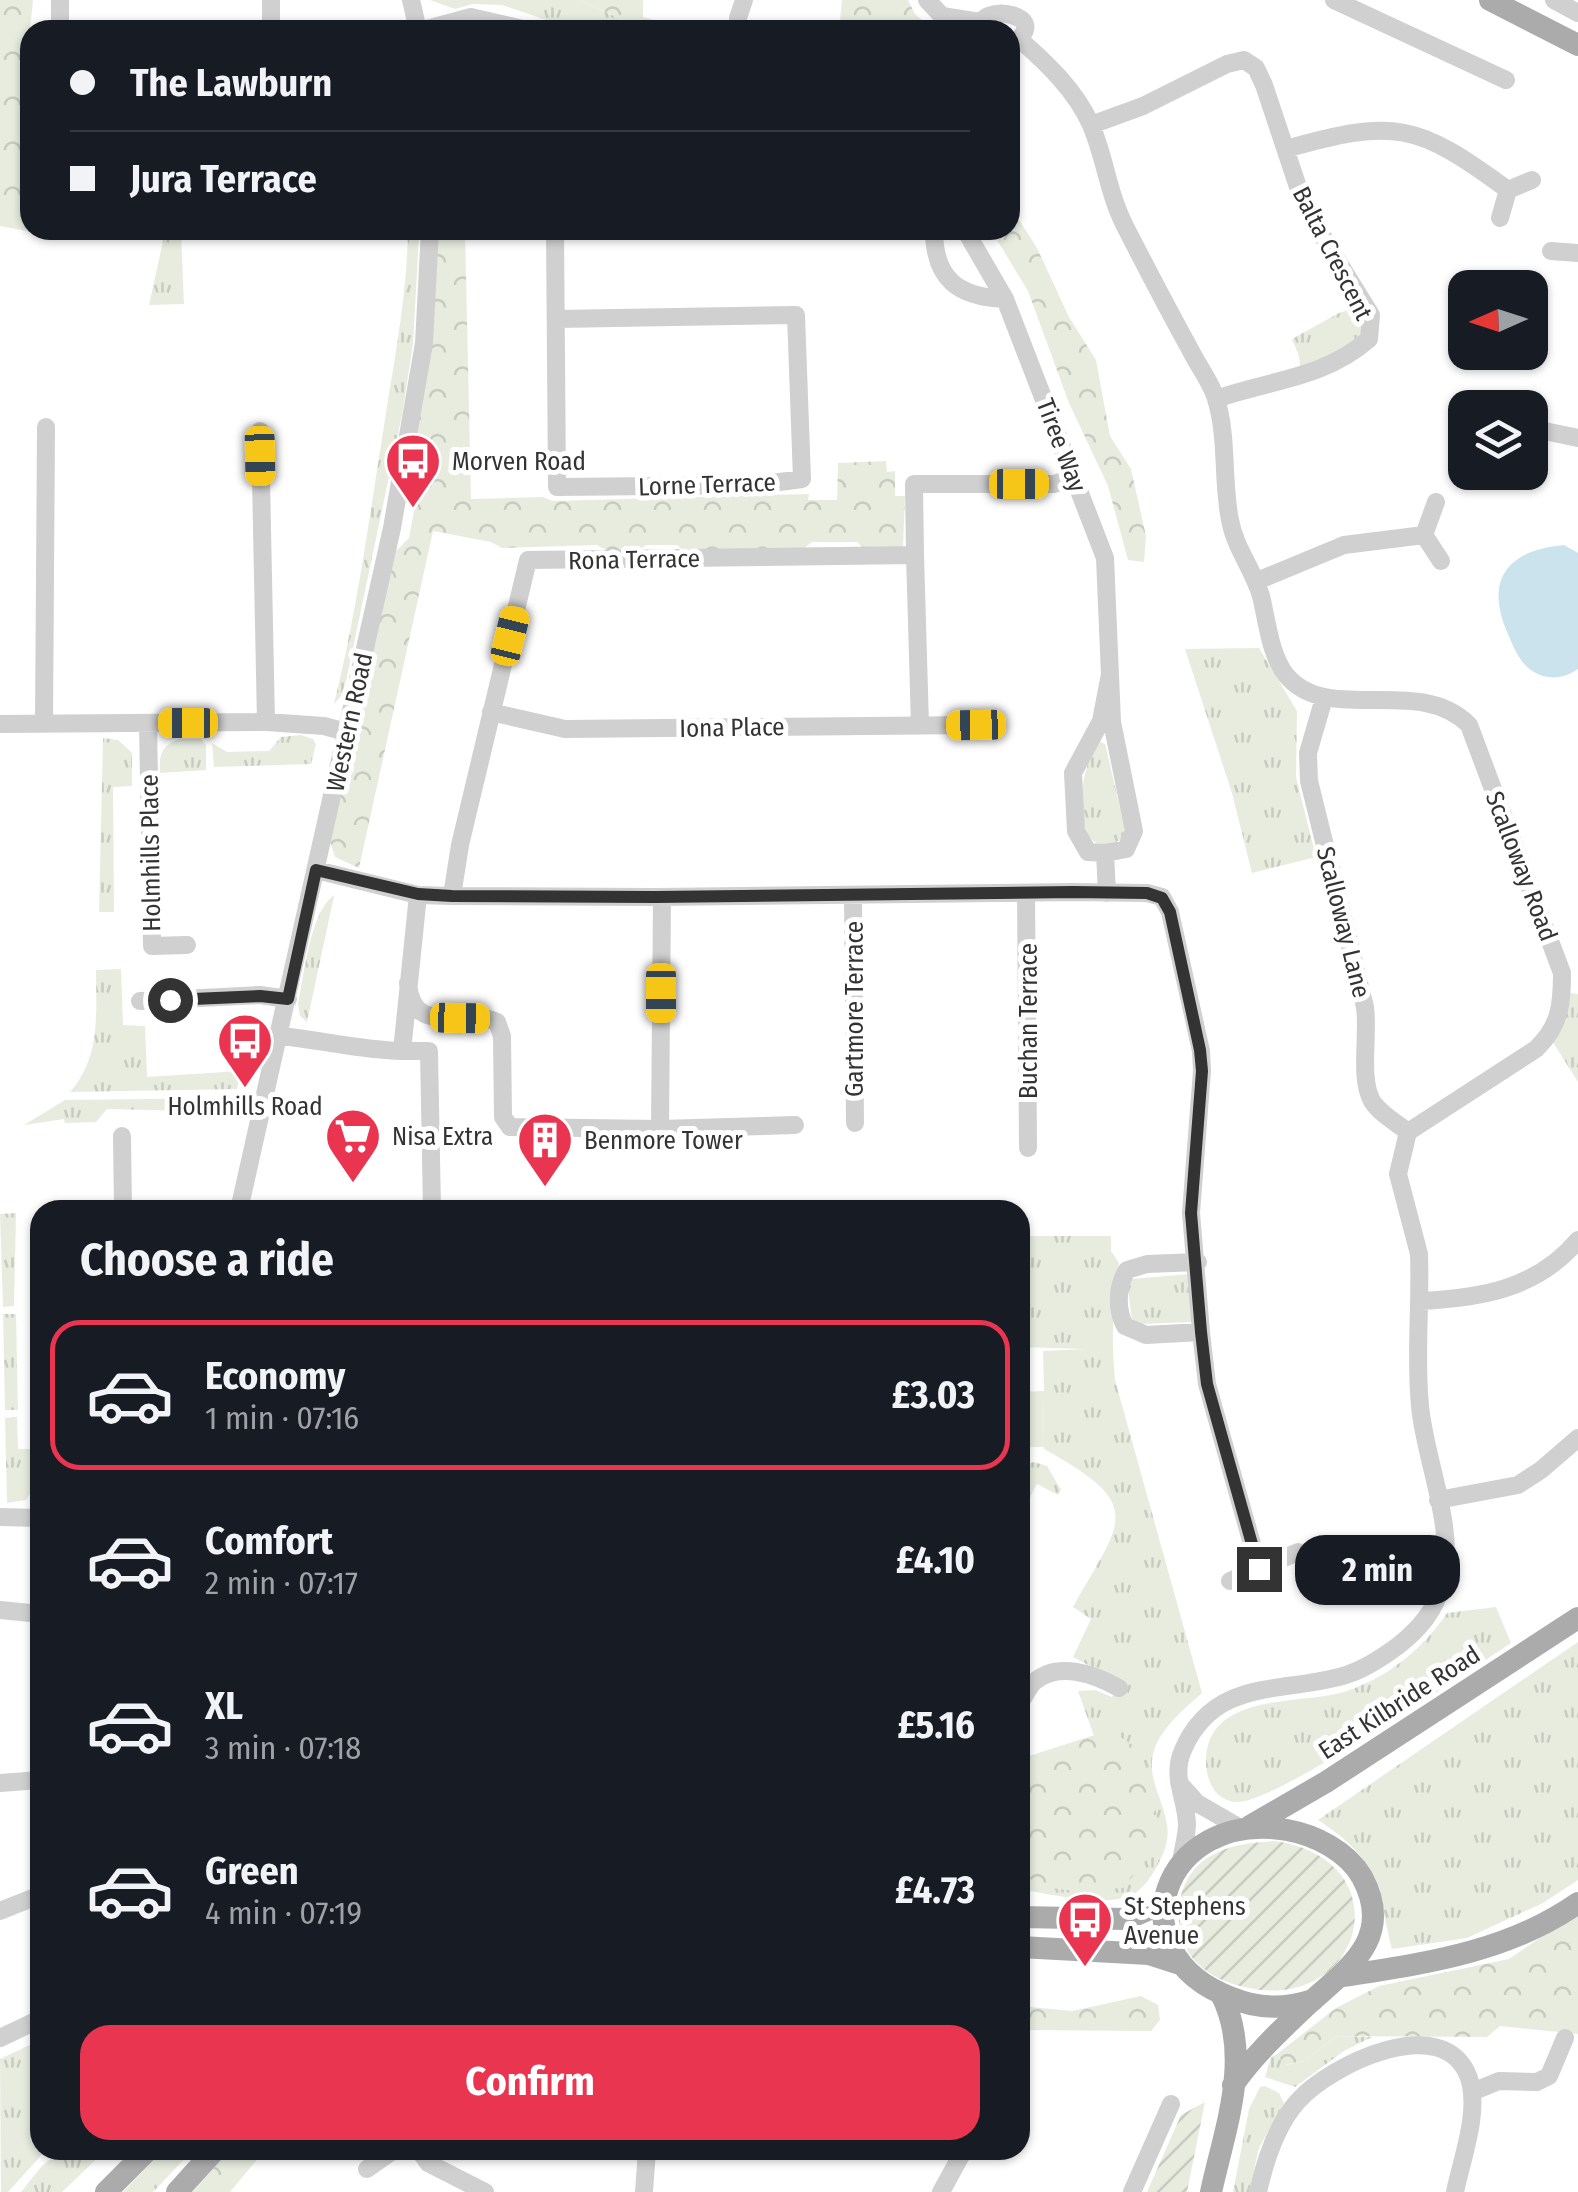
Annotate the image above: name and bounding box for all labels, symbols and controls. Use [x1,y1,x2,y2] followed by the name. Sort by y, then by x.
[130,60,332,106] text: The Lawburn
[130,156,317,202] text: Jura Terrace
[1286,182,1379,326] street label: Balta Crescent
[1448,270,1548,370] north arrow
[1448,270,1548,490] map controls
[1448,390,1548,490] button: layers
[1030,394,1093,496] street label: Tiree Way
[244,426,276,486] car
[383,431,443,510] bus stop icon: Morven Road
[452,447,586,477] place label: Morven Road
[638,468,776,502] street label: Lorne Terrace
[989,469,1049,499] car
[568,544,700,576] street label: Rona Terrace
[488,603,532,669] car
[321,650,379,794] street label: Western Road
[158,708,218,738] car
[946,709,1006,741] car
[679,712,785,744] street label: Iona Place
[135,774,167,932] street label: Holmhills Place
[1479,787,1563,945] street label: Scalloway Road
[1310,844,1376,1001] street label: Scalloway Lane
[840,921,870,1097] street label: Gartmore Terrace
[1014,943,1044,1099] street label: Buchan Terrace
[646,963,676,1023] car
[148,978,193,1023] route start
[430,1002,490,1034] car
[215,1011,275,1090] bus stop icon: Holmhills Road
[167,1092,323,1122] place label: Holmhills Road
[323,1106,383,1185] supermarket icon: Nisa Extra
[515,1110,575,1189] building icon: Benmore Tower
[392,1122,493,1152] place label: Nisa Extra
[584,1126,743,1156] place label: Benmore Tower
[80,1233,334,1287] text: Choose a ride
[85,1350,175,1440] icon: car
[205,1353,345,1399] text: Economy
[892,1372,975,1418] text: £3.03
[205,1399,359,1437] text: 1 min · 07:16
[85,1515,175,1605] icon: car
[205,1518,333,1564] text: Comfort
[1294,1534,1459,1604] callout: 2 min
[896,1537,975,1583] text: £4.10
[1237,1547,1282,1592] route end
[1342,1551,1413,1589] text: 2 min
[205,1564,358,1602] text: 2 min · 07:17
[1313,1640,1486,1766] street label: East Kilbride Road
[85,1680,175,1770] icon: car
[205,1683,243,1729] text: XL
[897,1702,975,1748] text: £5.16
[205,1729,361,1767] text: 3 min · 07:18
[85,1845,175,1935] icon: car
[205,1848,299,1894] text: Green
[895,1867,975,1913] text: £4.73
[1055,1890,1115,1969] bus stop icon: St Stephens Avenue
[1124,1892,1246,1951] place label: St Stephens Avenue
[205,1894,362,1932] text: 4 min · 07:19
[80,2025,980,2140] button: Confirm

